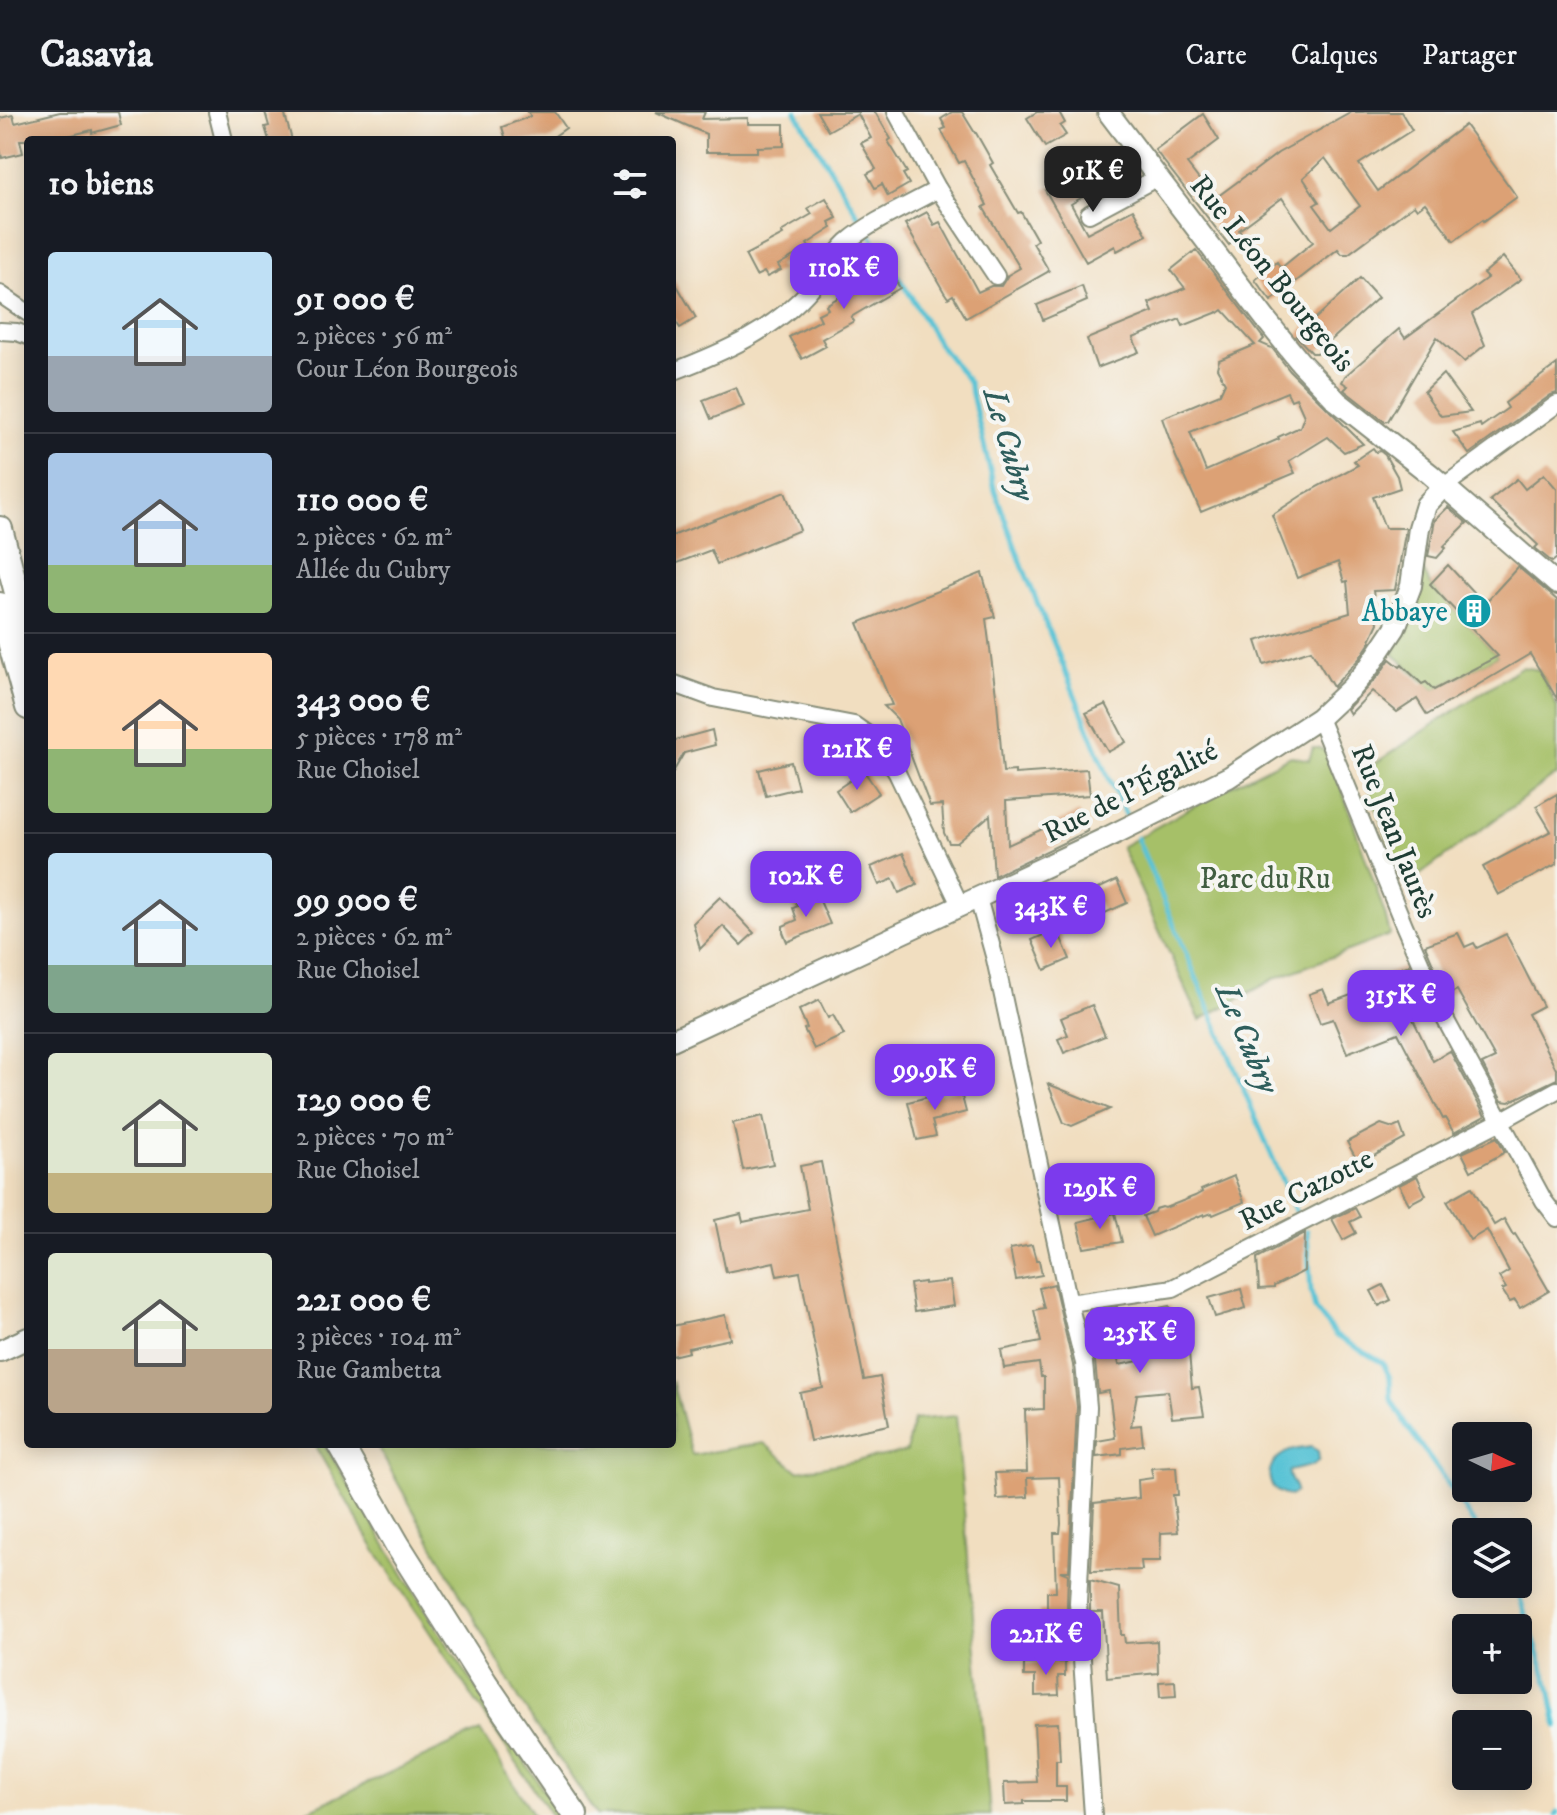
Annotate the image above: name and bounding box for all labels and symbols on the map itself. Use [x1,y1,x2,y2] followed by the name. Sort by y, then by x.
[1037,146,1149,214] pin: 91K €
[1181,168,1363,380] street label: Rue Léon Bourgeois
[779,243,909,311] pin: 110K €
[972,382,1044,508] water label: Le Cubry
[1455,592,1493,630] building icon: Abbaye
[1362,594,1448,631] place label: Abbaye
[792,724,922,792] pin: 121K €
[1037,731,1225,852] street label: Rue de l'Égalité
[1342,739,1445,924] street label: Rue Jean Jaurès
[741,851,871,919] pin: 102K €
[1200,861,1330,898] park label: Parc du Ru
[986,882,1116,950] pin: 343K €
[1336,970,1466,1038] pin: 315K €
[1204,976,1288,1102] water label: Le Cubry
[861,1044,1009,1112] pin: 99.9K €
[1234,1141,1380,1240] street label: Rue Cazotte
[1035,1163,1165,1231] pin: 129K €
[1075,1307,1205,1375] pin: 235K €
[1452,1422,1532,1502] north arrow
[981,1609,1111,1677] pin: 221K €

